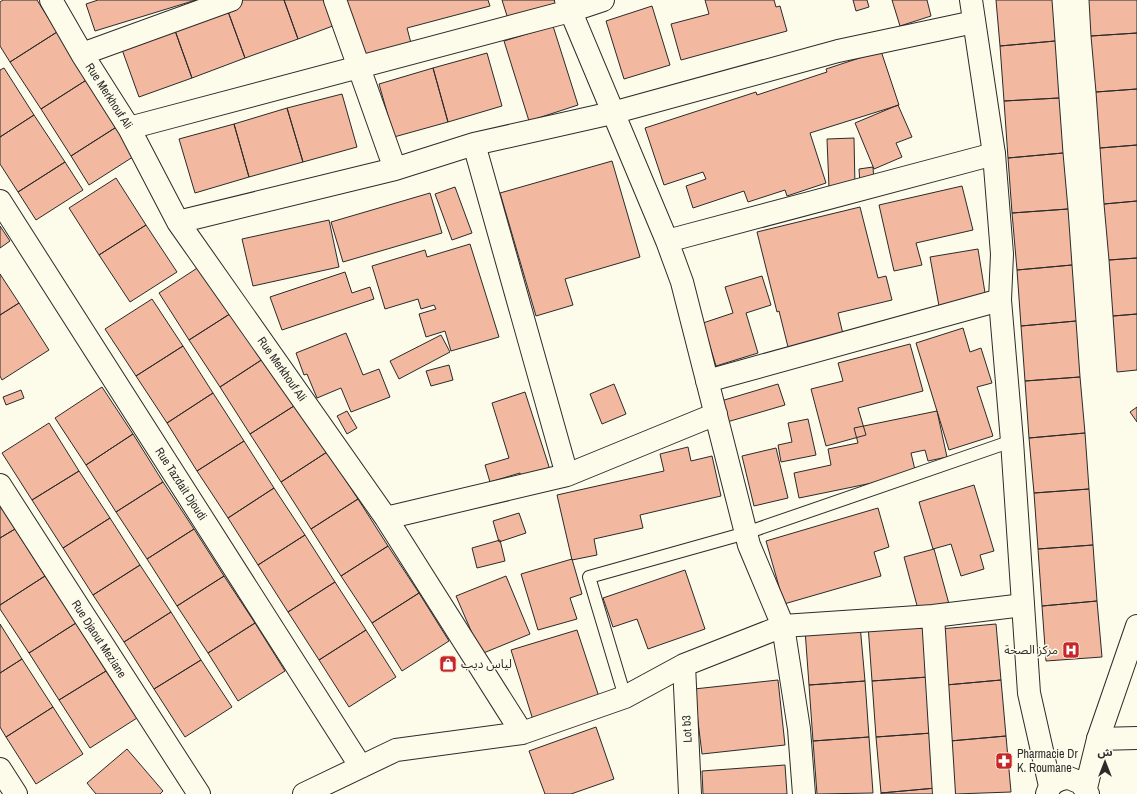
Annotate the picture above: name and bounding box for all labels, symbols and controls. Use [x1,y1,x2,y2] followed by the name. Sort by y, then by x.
[82,60,136,132] street label: Rue Merkhouf Ali
[254,333,310,405] street label: Rue Merkhouf Ali
[151,445,211,523] street label: Rue Tazdait Djoudi
[68,597,130,681] street label: Rue Djaout Meziane
[1061,640,1081,660] hospital icon: مركز الصحة
[1004,642,1058,658] place label: مركز الصحة
[438,654,458,674] shop icon: لياس ديب
[461,656,512,672] place label: لياس ديب
[678,715,696,743] street label: Lot b3
[1085,742,1125,782] north arrow
[1097,745,1113,759] text: ش
[1017,746,1078,776] place label: Pharmacie Dr K. Roumane
[994,751,1014,771] pharmacy icon: Pharmacie Dr K. Roumane

